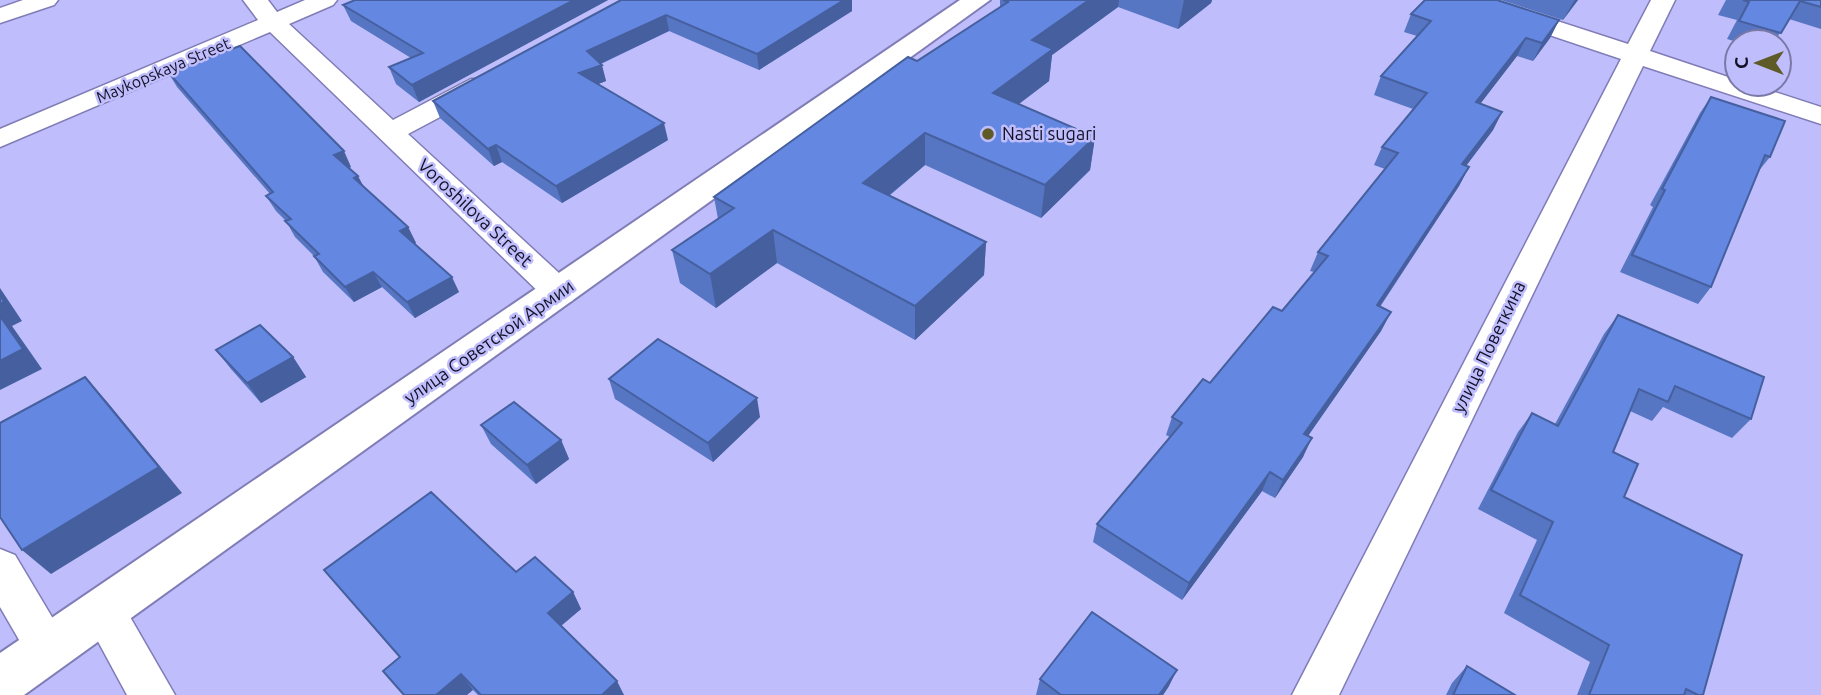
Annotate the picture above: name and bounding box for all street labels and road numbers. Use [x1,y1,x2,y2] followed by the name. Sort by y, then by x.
[93,33,233,106] street label: Maykopskaya Street
[414,154,537,270] street label: Voroshilova Street
[400,275,577,407] street label: улица Советской Армии
[1448,278,1529,416] street label: улица Поветкина

